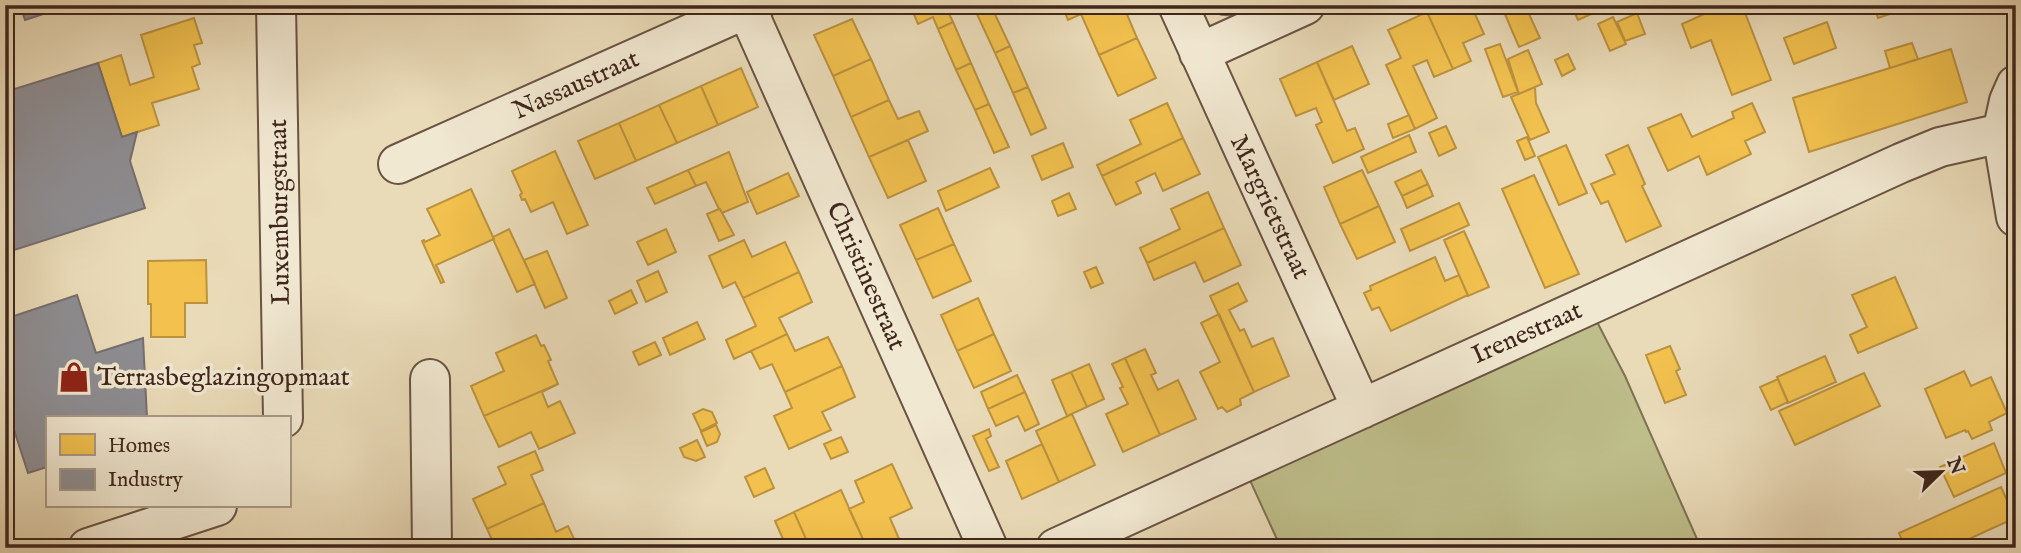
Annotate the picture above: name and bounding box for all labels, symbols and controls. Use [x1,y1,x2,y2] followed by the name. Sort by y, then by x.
[508,42,644,128] street label: Nassaustraat
[262,119,298,305] street label: Luxemburgstraat
[1222,130,1318,285] street label: Margrietstraat
[819,197,913,355] street label: Christinestraat
[1467,294,1587,372] street label: Irenestraat
[57,360,91,394] shop icon: Terrasbeglazingopmaat
[97,361,350,394] place label: Terrasbeglazingopmaat
[46,416,290,508] legend
[108,433,170,460] text: Homes
[1906,438,1976,508] north arrow
[1940,453,1969,479] text: N
[108,467,184,494] text: Industry

